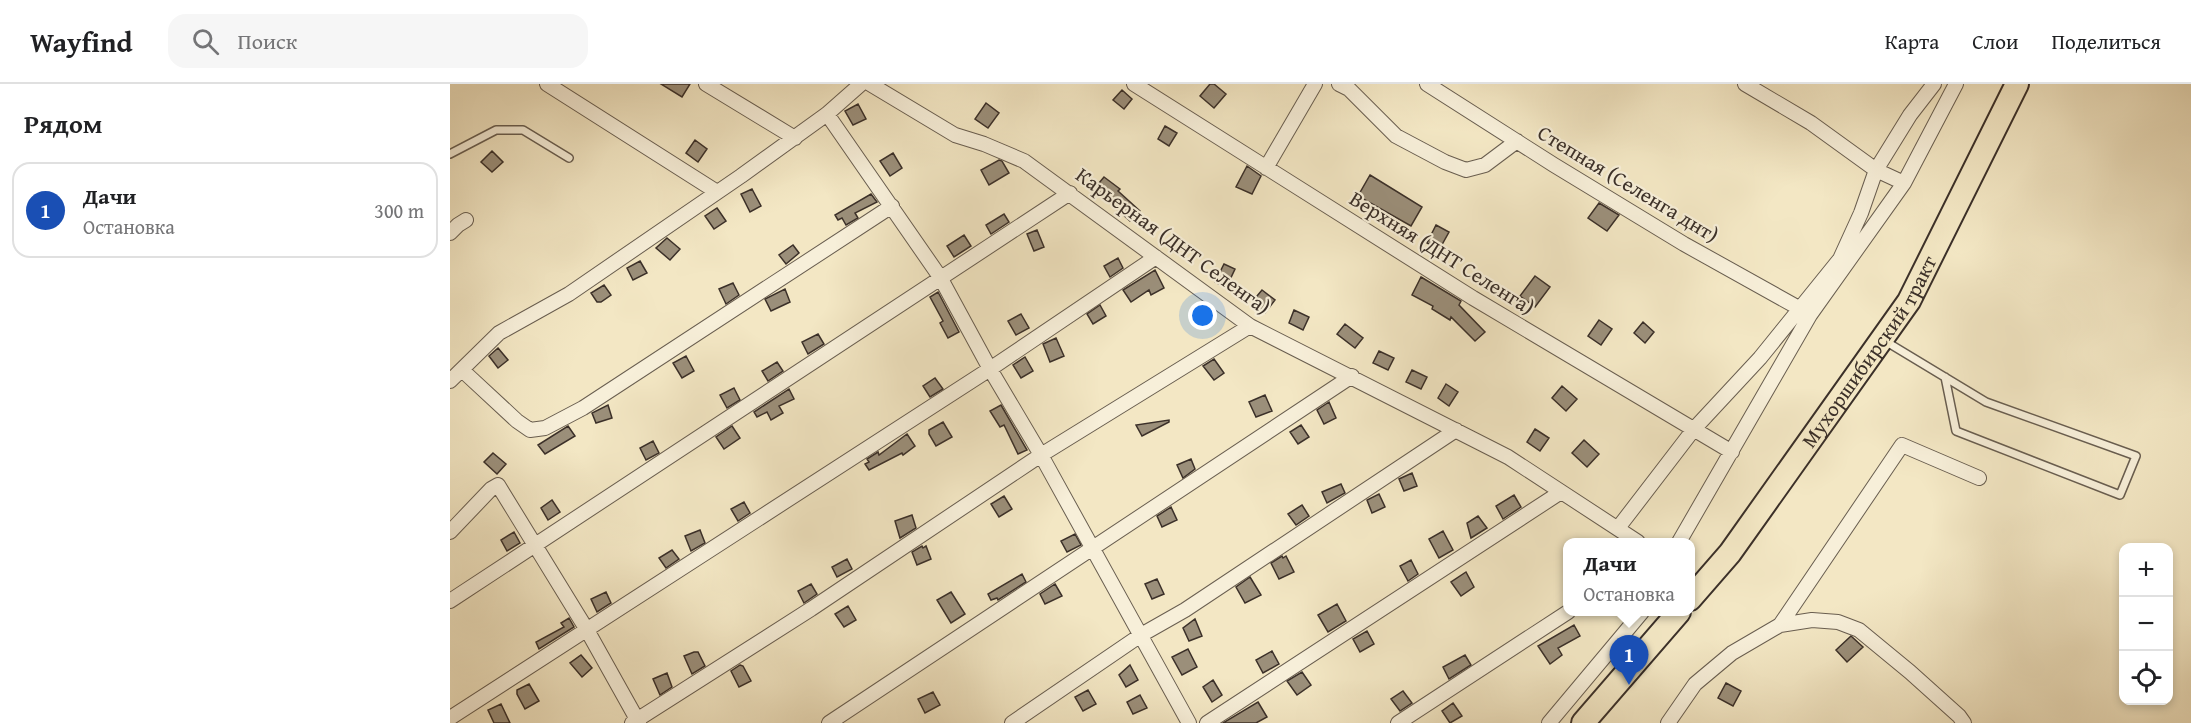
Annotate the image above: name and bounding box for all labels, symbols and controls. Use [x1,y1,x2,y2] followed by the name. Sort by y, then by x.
[168,14,588,68] search box
[30,21,132,62] text: Wayfind
[189,25,222,58] icon: search
[237,25,297,57] text: Поиск
[1885,26,1939,57] text: Карта
[1972,26,2018,57] text: Слои
[2051,26,2161,57] text: Поделиться
[24,104,102,143] text: Рядом
[1532,117,1725,250] street label: Степная (Селенга днт)
[1070,159,1277,322] street label: Карьерная (ДНТ Селенга)
[83,180,136,212] text: Дачи
[1344,183,1541,322] street label: Верхняя (ДНТ Селенга)
[40,196,51,225] text: 1
[374,196,424,225] text: 300 m
[83,212,175,241] text: Остановка
[1794,250,1944,454] street label: Мухоршибирский тракт
[1188,301,1217,330] your location
[1563,538,1695,616] popup
[2119,543,2173,705] map controls
[2119,543,2173,597] button: +
[1583,547,1637,579] text: Дачи
[1583,579,1675,608] text: Остановка
[2119,597,2173,651] button: −
[1610,636,1648,685] pin: 1
[2119,651,2173,705] button: locate

